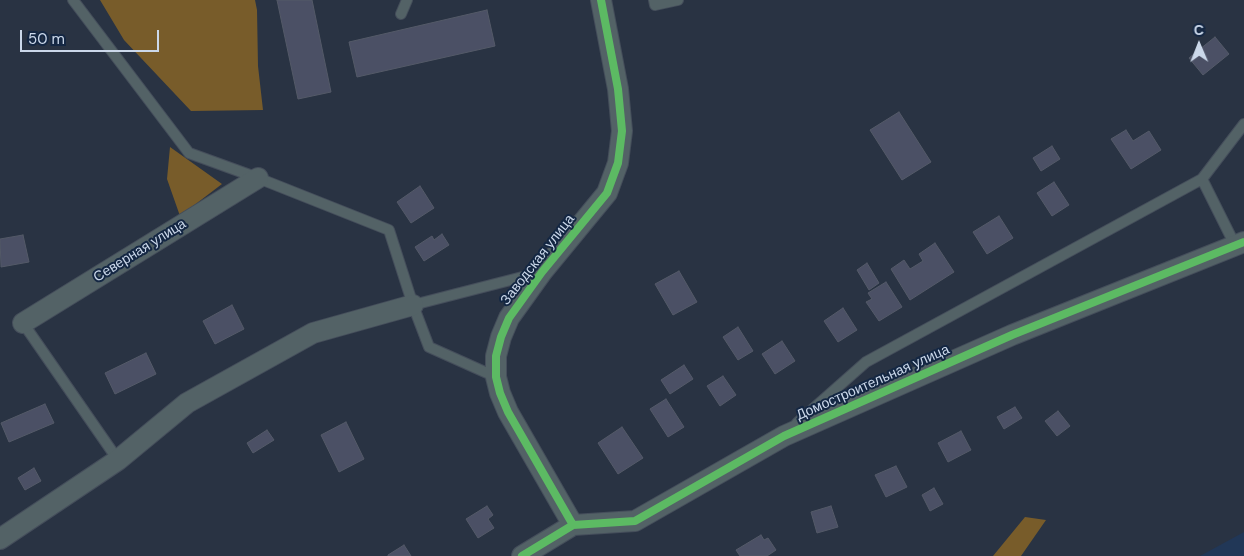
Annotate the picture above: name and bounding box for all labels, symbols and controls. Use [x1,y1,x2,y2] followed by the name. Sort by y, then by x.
[22,20,161,52] scale bar
[1174,20,1224,70] north arrow
[1194,21,1204,39] text: С
[28,29,65,49] text: 50 m
[497,211,579,309] street label: Заводская улица
[91,216,189,286] street label: Северная улица
[794,342,952,424] street label: Домостроительная улица

